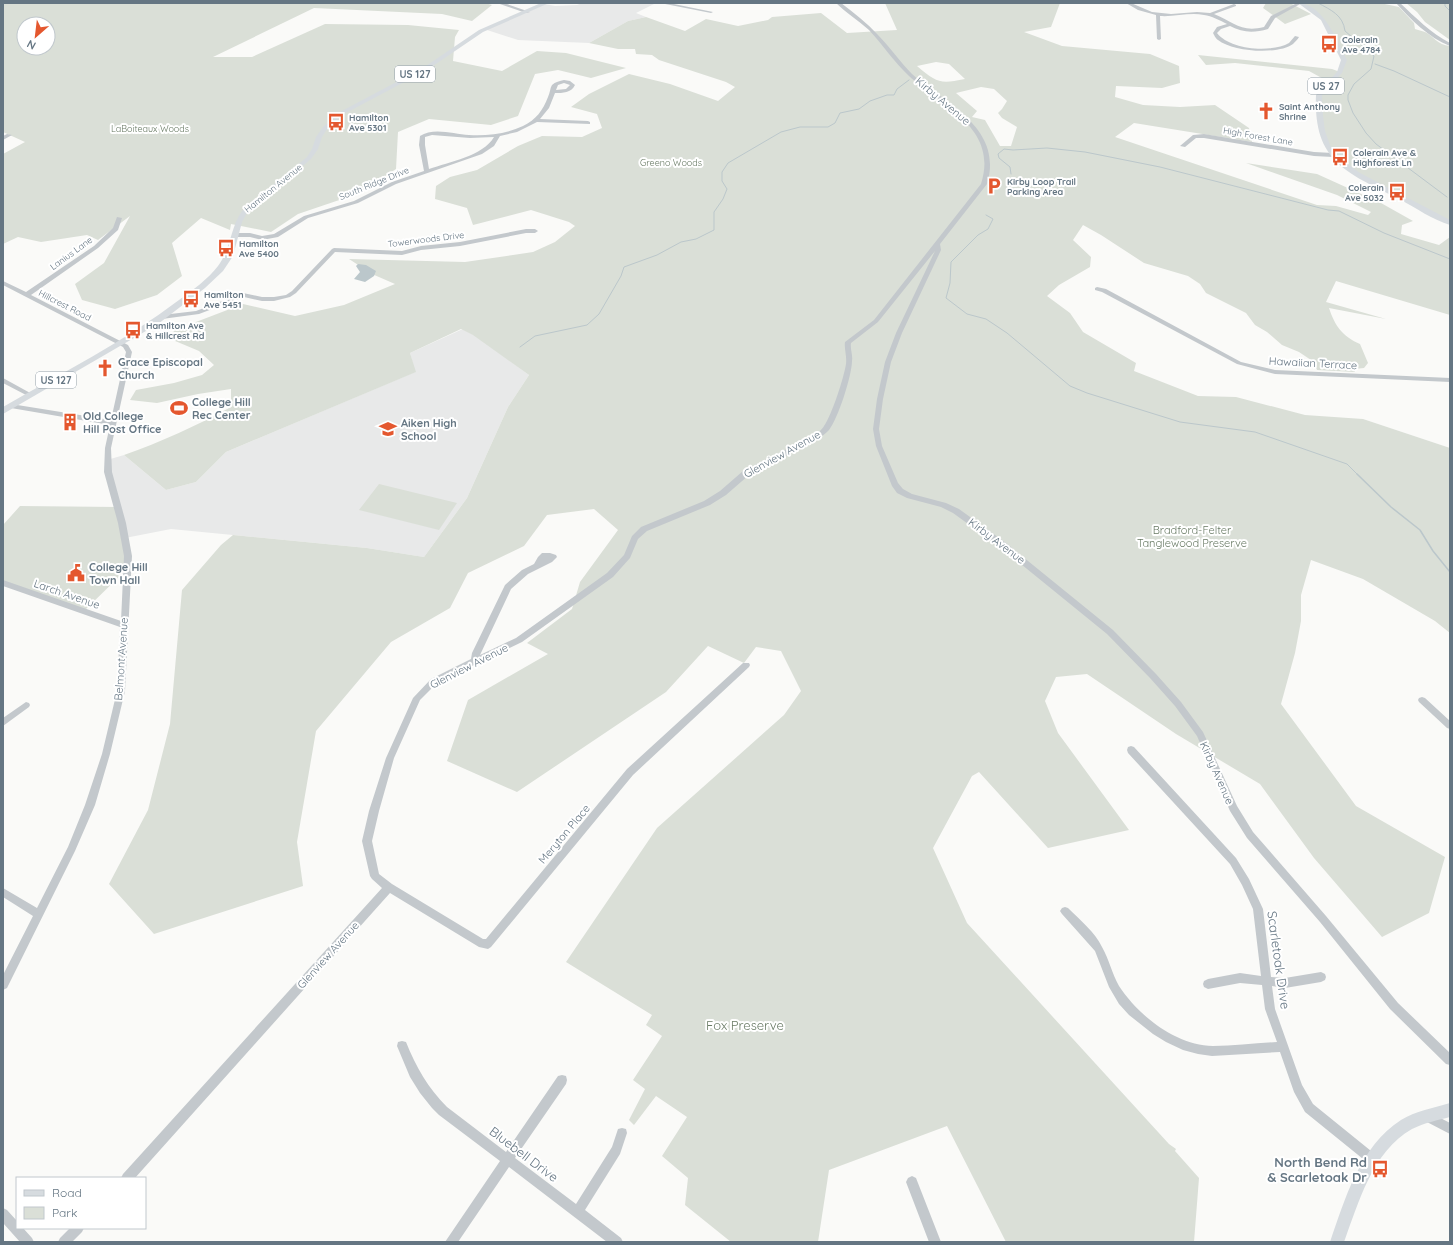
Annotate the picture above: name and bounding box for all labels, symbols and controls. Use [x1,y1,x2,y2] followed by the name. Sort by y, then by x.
[16,16,56,56] north arrow
[1319,34,1339,54] bus stop icon: Colerain Ave 4784
[1342,34,1381,55] place label: Colerain Ave 4784
[24,37,38,53] text: N
[395,66,435,82] road number: US 127
[913,74,973,128] street label: Kirby Avenue
[1308,78,1344,94] road number: US 27
[1256,101,1276,121] church icon: Saint Anthony Shrine
[1279,101,1340,122] place label: Saint Anthony Shrine
[326,112,346,132] bus stop icon: Hamilton Ave 5301
[349,112,389,133] place label: Hamilton Ave 5301
[111,123,189,134] park label: LaBoiteaux Woods
[1222,124,1294,148] street label: High Forest Lane
[1330,147,1350,167] bus stop icon: Colerain Ave & Highforest Ln
[1353,147,1417,168] place label: Colerain Ave & Highforest Ln
[640,157,702,168] park label: Greeno Woods
[242,161,304,215] street label: Hamilton Avenue
[337,164,411,202] street label: South Ridge Drive
[984,176,1004,196] parking icon: Kirby Loop Trail Parking Area
[1007,176,1076,197] place label: Kirby Loop Trail Parking Area
[1345,182,1384,203] place label: Colerain Ave 5032
[1387,182,1407,202] bus stop icon: Colerain Ave 5032
[387,229,465,249] street label: Towerwoods Drive
[48,234,94,272] street label: Lanius Lane
[216,238,236,258] bus stop icon: Hamilton Ave 5400
[239,238,279,259] place label: Hamilton Ave 5400
[37,287,93,323] street label: Hillcrest Road
[181,289,201,309] bus stop icon: Hamilton Ave 5451
[204,289,244,310] place label: Hamilton Ave 5451
[123,320,143,340] bus stop icon: Hamilton Ave & Hillcrest Rd
[146,320,205,341] place label: Hamilton Ave & Hillcrest Rd
[1268,354,1358,372] street label: Hawaiian Terrace
[118,355,203,382] place label: Grace Episcopal Church
[95,358,115,378] church icon: Grace Episcopal Church
[36,372,76,388] road number: US 127
[192,395,251,422] place label: College Hill Rec Center
[169,398,189,418] sports icon: College Hill Rec Center
[83,409,162,436] place label: Old College Hill Post Office
[60,412,80,432] building icon: Old College Hill Post Office
[401,416,457,443] place label: Aiken High School
[378,419,398,439] school or university icon: Aiken High School
[741,427,823,481] street label: Glenview Avenue
[966,515,1028,567] street label: Kirby Avenue
[1137,523,1247,550] park label: Bradford-Felter Tanglewood Preserve
[89,560,148,587] place label: College Hill Town Hall
[66,563,86,583] public building icon: College Hill Town Hall
[32,576,102,612] street label: Larch Avenue
[111,617,131,701] street label: Belmont Avenue
[428,640,510,692] street label: Glenview Avenue
[1197,739,1237,807] street label: Kirby Avenue
[535,801,593,867] street label: Meryton Place
[1264,910,1294,1010] street label: Scarletoak Drive
[294,918,362,992] street label: Glenview Avenue
[706,1017,784,1033] park label: Fox Preserve
[486,1123,562,1185] street label: Bluebell Drive
[1267,1154,1367,1185] place label: North Bend Rd & Scarletoak Dr
[1370,1159,1390,1179] bus stop icon: North Bend Rd & Scarletoak Dr
[16,1177,146,1229] legend
[52,1185,82,1200] text: Road
[52,1205,77,1220] text: Park

